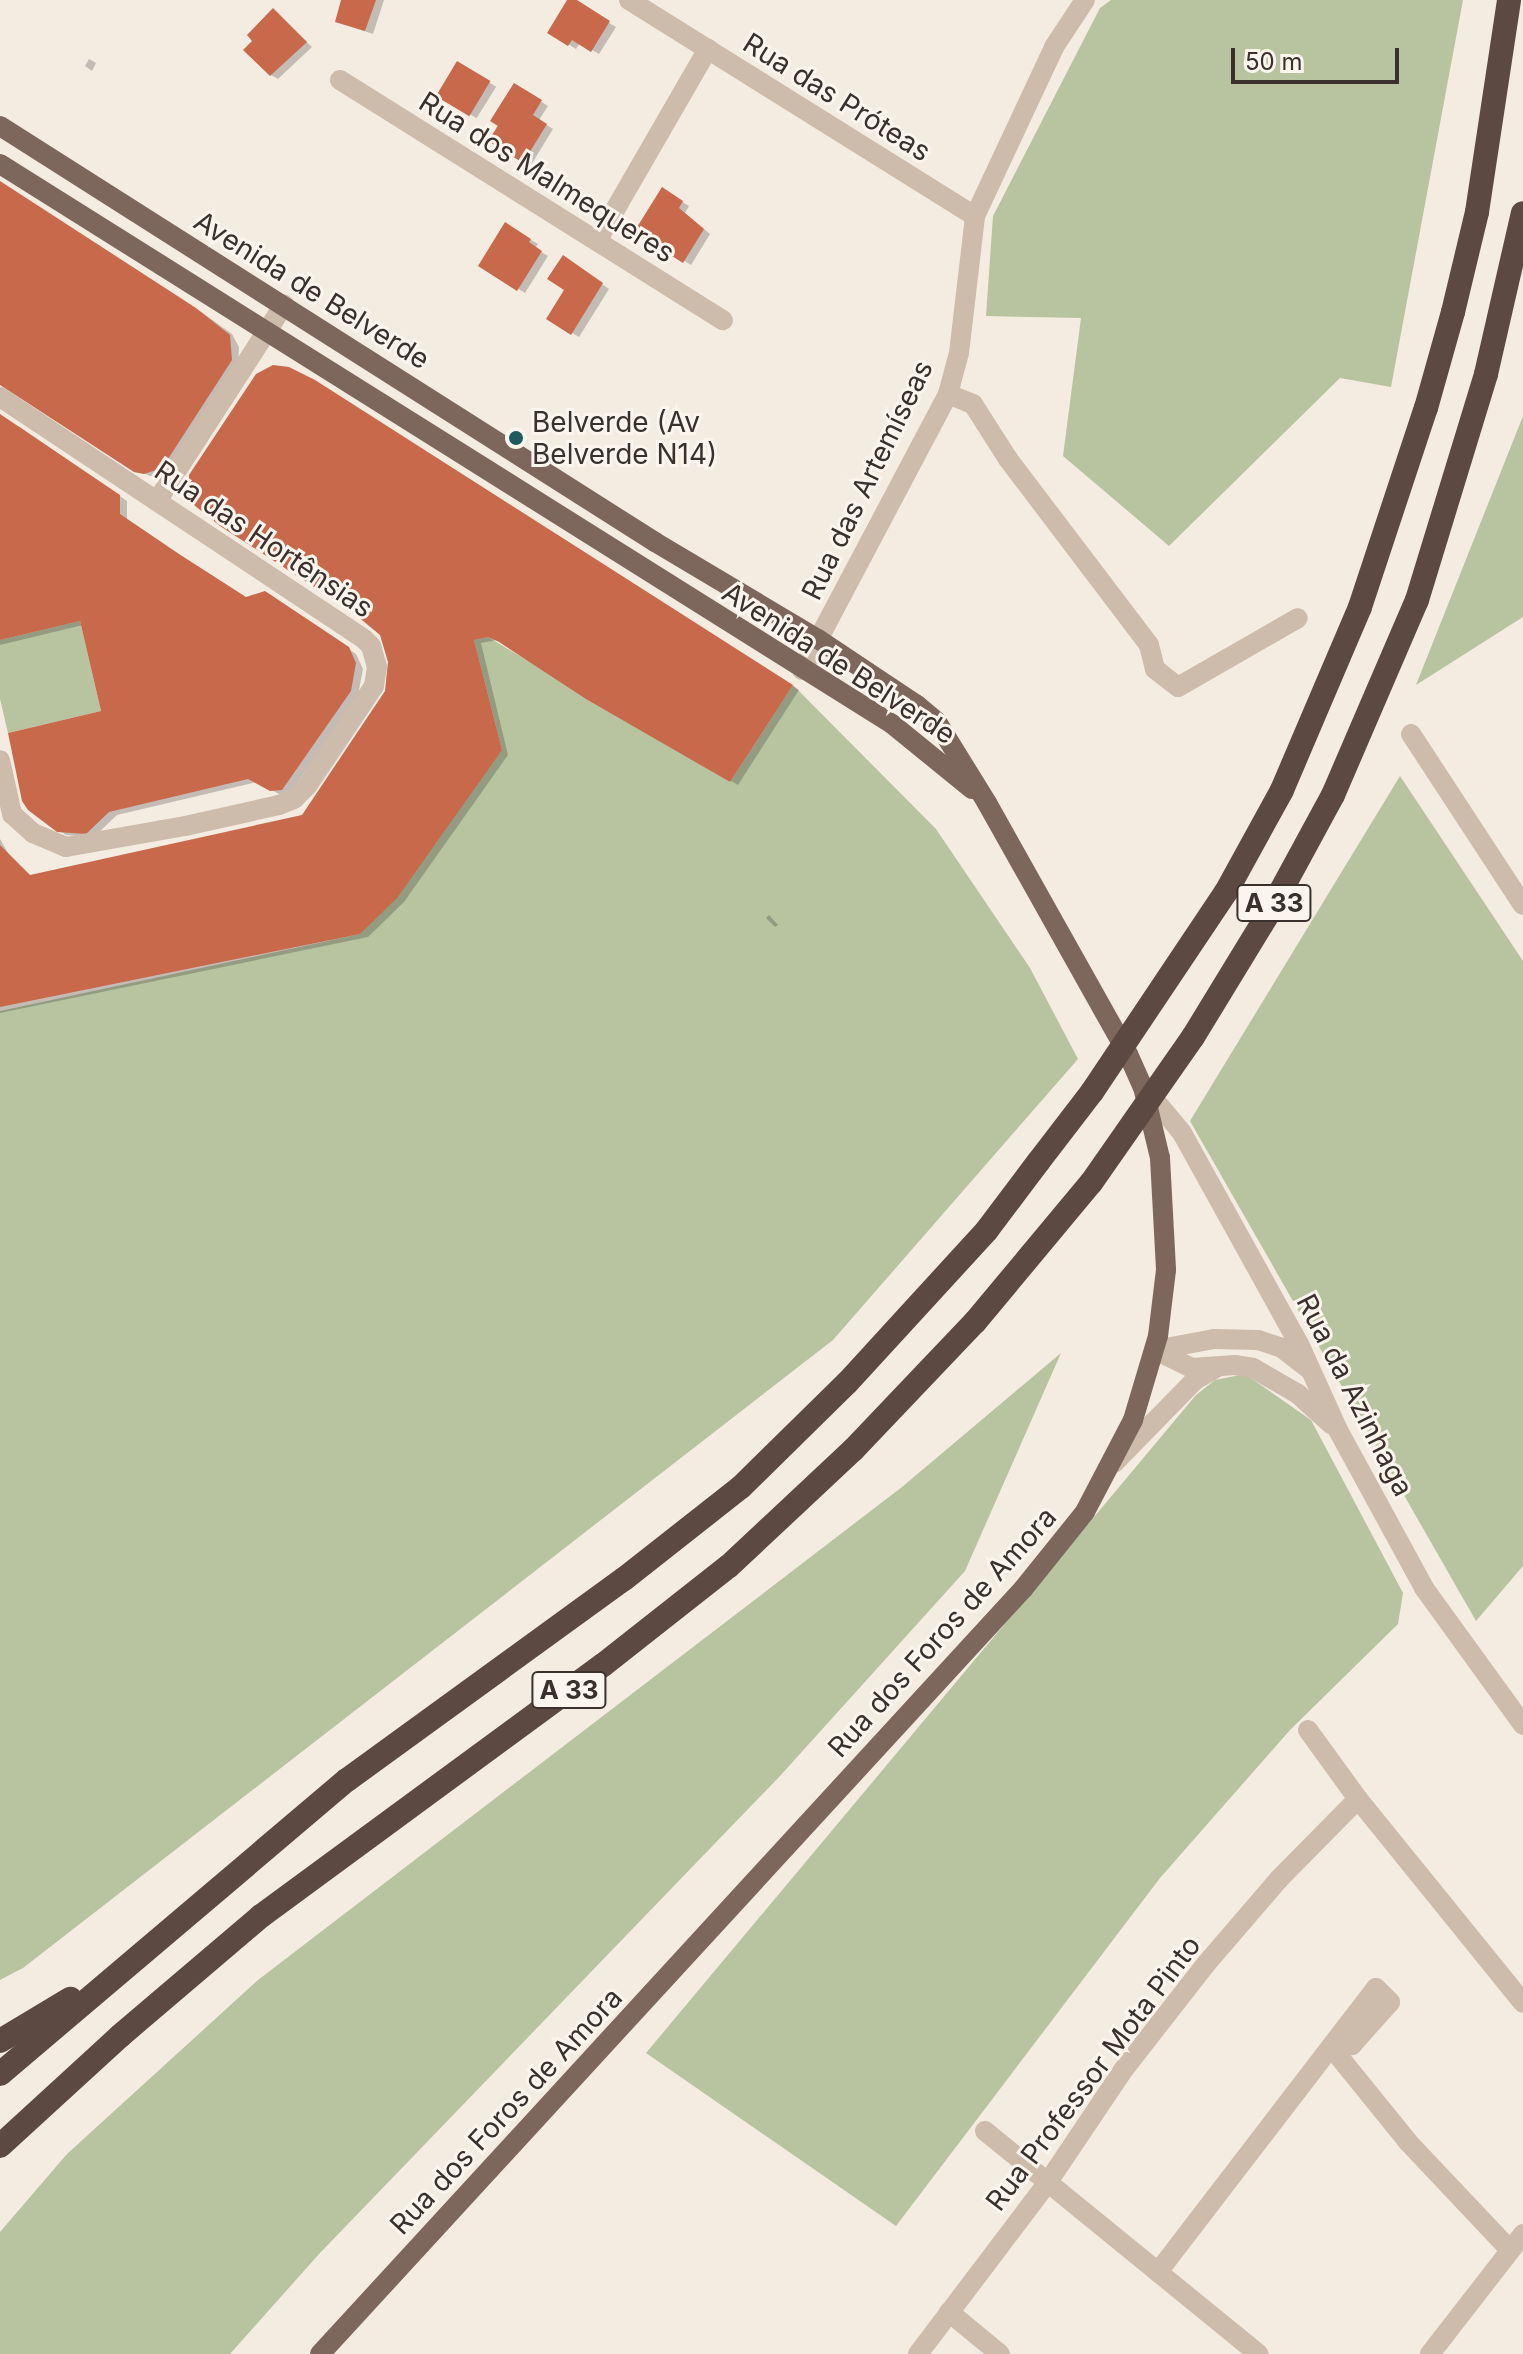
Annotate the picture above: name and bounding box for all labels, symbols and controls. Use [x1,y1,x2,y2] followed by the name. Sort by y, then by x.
[737,26,937,168] street label: Rua das Próteas
[1235,32,1403,82] scale bar
[1245,47,1303,76] text: 50 m
[413,85,681,269] street label: Rua dos Malmequeres
[188,204,436,376] street label: Avenida de Belverde
[794,355,940,605] street label: Rua das Artemíseas
[532,405,717,471] place label: Belverde (Av Belverde N14)
[507,429,525,447] marker: Belverde (Av Belverde N14)
[148,453,380,625] street label: Rua das Hortênsias
[716,575,962,751] street label: Avenida de Belverde
[1236,881,1312,925] road number: A 33
[1290,1288,1420,1502] street label: Rua da Azinhaga
[821,1500,1063,1764] street label: Rua dos Foros de Amora
[531,1668,607,1712] road number: A 33
[979,1929,1207,2217] street label: Rua Professor Mota Pinto
[383,1981,629,2241] street label: Rua dos Foros de Amora

